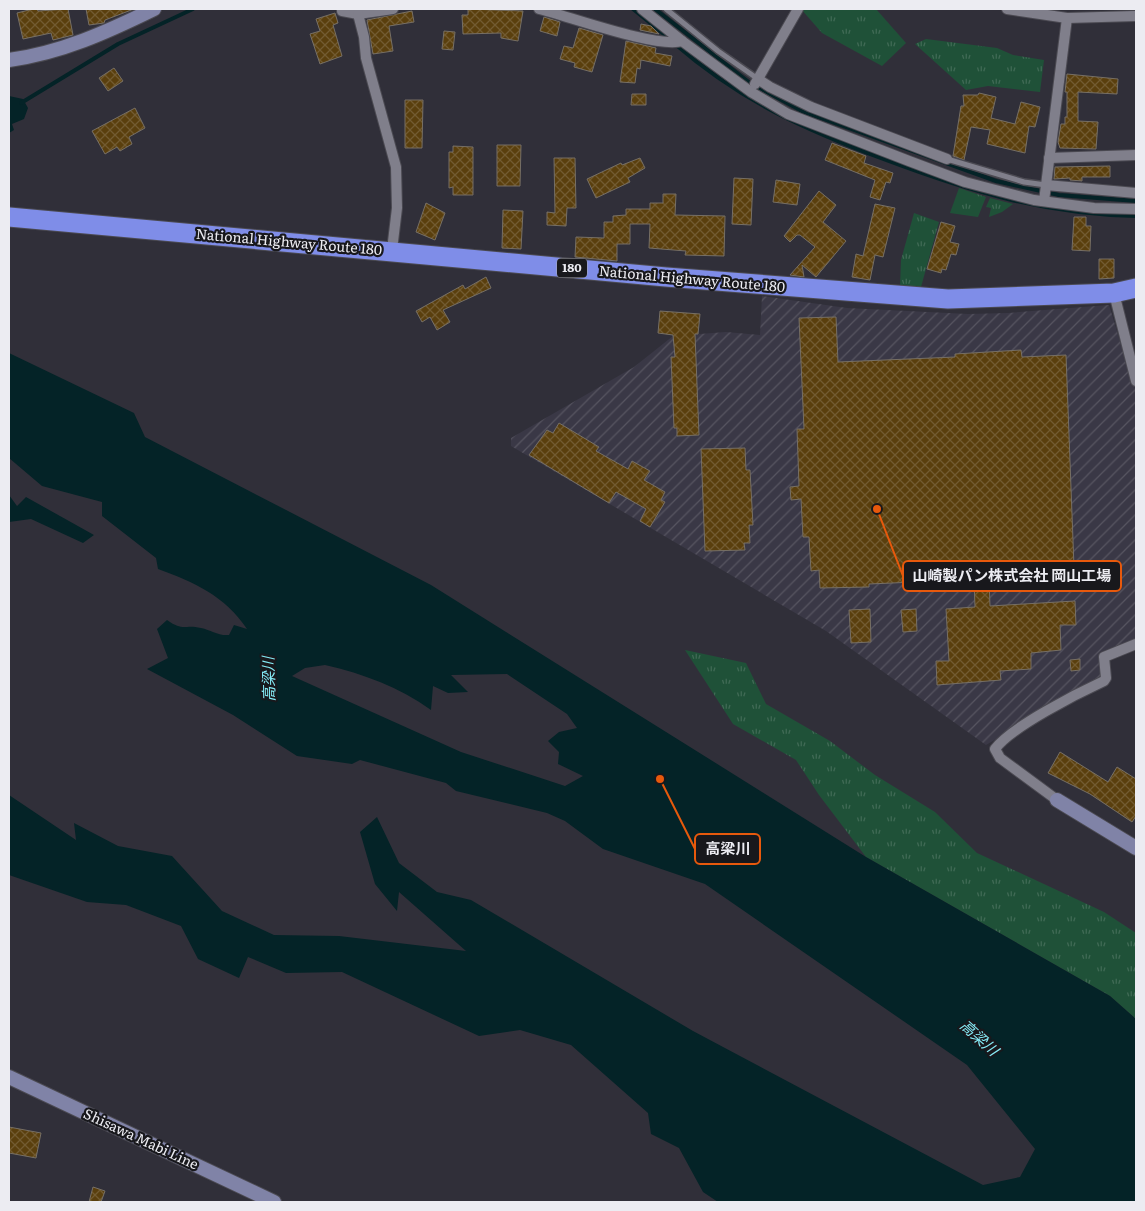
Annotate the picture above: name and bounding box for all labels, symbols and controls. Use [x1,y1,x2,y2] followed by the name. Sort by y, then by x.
[195,223,383,259] street label: National Highway Route 180
[557,258,587,278] road number: 180
[598,260,786,296] street label: National Highway Route 180
[903,561,1121,591] callout: 山崎製パン株式会社 岡山工場
[913,563,1111,586] text: 山崎製パン株式会社 岡山工場
[256,654,279,702] water label: 高梁川
[695,834,760,864] callout: 高梁川
[705,836,751,859] text: 高梁川
[956,1013,1006,1062] water label: 高梁川
[81,1103,202,1174] street label: Shisawa Mabi Line

